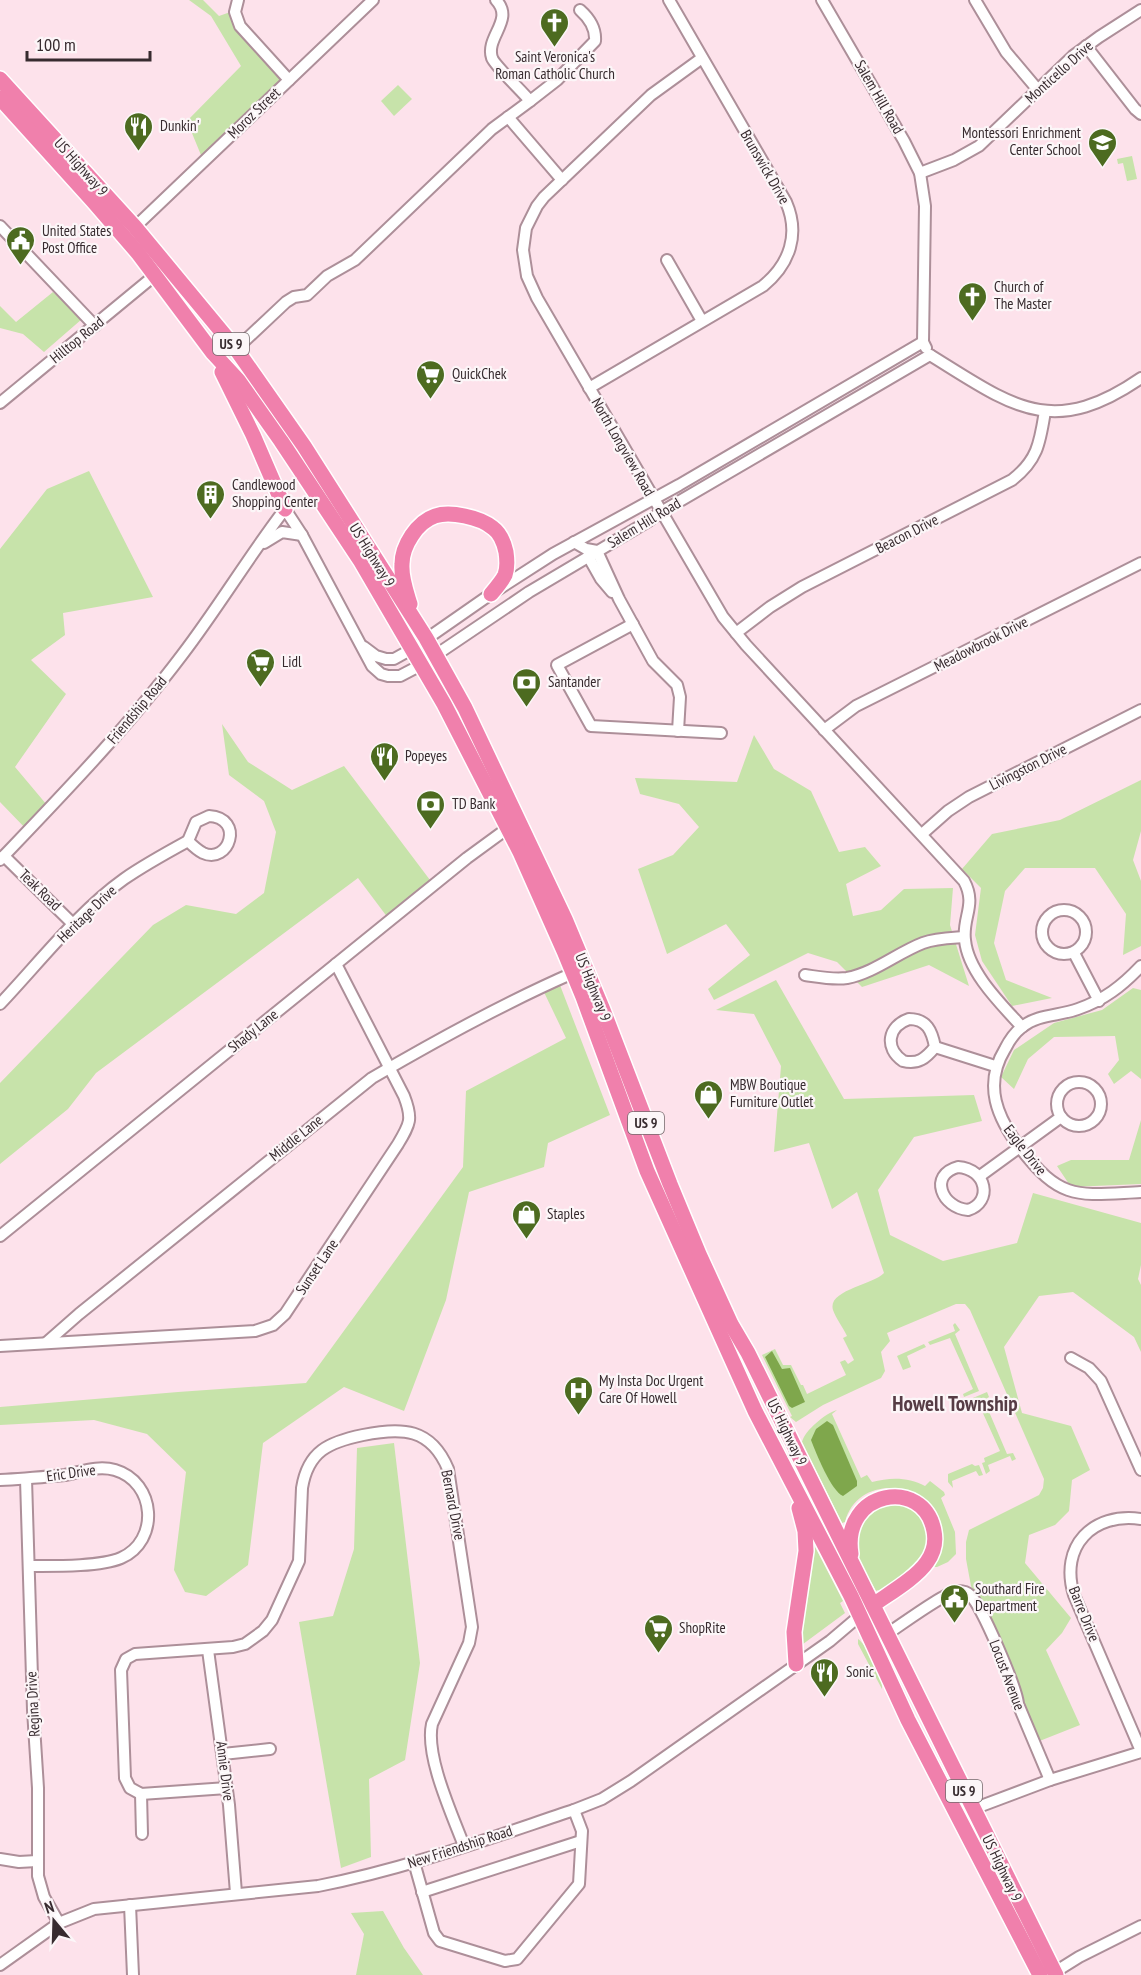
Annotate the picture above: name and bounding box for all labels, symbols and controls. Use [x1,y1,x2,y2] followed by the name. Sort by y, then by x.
[539,6,571,48] church icon: Saint Veronica's Roman Catholic Church
[27,24,150,62] scale bar
[36,33,76,56] text: 100 m
[1021,36,1097,107] street label: Monticello Drive
[495,47,615,83] place label: Saint Veronica's Roman Catholic Church
[851,56,908,137] street label: Salem Hill Road
[223,83,284,142] street label: Moroz Street
[123,110,155,152] restaurant icon: Dunkin'
[160,116,200,135] place label: Dunkin'
[962,123,1081,159] place label: Montessori Enrichment Center School
[737,126,794,207] street label: Brunswick Drive
[1086,126,1118,168] school or university icon: Montessori Enrichment Center School
[50,134,112,200] street label: US Highway 9
[42,221,111,257] place label: United States Post Office
[5,224,37,266] public building icon: United States Post Office
[994,277,1053,313] place label: Church of The Master
[957,280,989,322] church icon: Church of The Master
[46,312,108,367] street label: Hilltop Road
[213,333,249,355] road number: US 9
[415,358,447,400] supermarket icon: QuickChek
[452,364,507,383] place label: QuickChek
[588,394,659,499] street label: North Longview Road
[232,475,318,511] place label: Candlewood Shopping Center
[195,478,227,520] building icon: Candlewood Shopping Center
[604,493,684,552] street label: Salem Hill Road
[872,510,941,557] street label: Beacon Drive
[345,519,399,590] street label: US Highway 9
[931,612,1031,675] street label: Meadowbrook Drive
[245,646,277,688] supermarket icon: Lidl
[282,652,302,671] place label: Lidl
[511,666,543,708] bank icon: Santander
[103,672,171,748] street label: Friendship Road
[548,672,601,691] place label: Santander
[986,739,1070,794] street label: Livingston Drive
[368,740,400,782] restaurant icon: Popeyes
[405,746,447,765] place label: Popeyes
[415,788,447,830] bank icon: TD Bank
[452,794,495,813] place label: TD Bank
[15,865,66,914] street label: Teak Road
[53,881,120,946] street label: Heritage Drive
[571,950,616,1024] street label: US Highway 9
[224,1005,281,1056] street label: Shady Lane
[730,1075,813,1111] place label: MBW Boutique Furniture Outlet
[693,1078,725,1120] shop icon: MBW Boutique Furniture Outlet
[265,1110,326,1165] street label: Middle Lane
[628,1112,664,1134] road number: US 9
[1000,1121,1051,1179] street label: Eagle Drive
[510,1198,542,1240] shop icon: Staples
[547,1204,585,1223] place label: Staples
[291,1235,342,1298] street label: Sunset Lane
[599,1371,703,1407] place label: My Insta Doc Urgent Care Of Howell
[562,1374,594,1416] hospital icon: My Insta Doc Urgent Care Of Howell
[892,1390,1018,1417] district label: Howell Township
[763,1395,812,1468] street label: US Highway 9
[45,1460,97,1485] street label: Eric Drive
[437,1468,470,1542] street label: Bernard Drive
[975,1579,1045,1615] place label: Southard Fire Department
[938,1582,970,1624] public building icon: Southard Fire Department
[1065,1583,1104,1644] street label: Barre Drive
[642,1612,674,1654] supermarket icon: ShopRite
[679,1618,726,1637] place label: ShopRite
[985,1637,1030,1713] street label: Locust Avenue
[809,1656,841,1698] restaurant icon: Sonic
[846,1662,875,1681] place label: Sonic
[21,1671,44,1737] street label: Regina Drive
[212,1740,239,1802] street label: Annie Drive
[946,1780,982,1802] road number: US 9
[405,1821,515,1872] street label: New Friendship Road
[978,1831,1027,1904] street label: US Highway 9
[24,1891,84,1951] north arrow
[42,1896,56,1918] text: N

